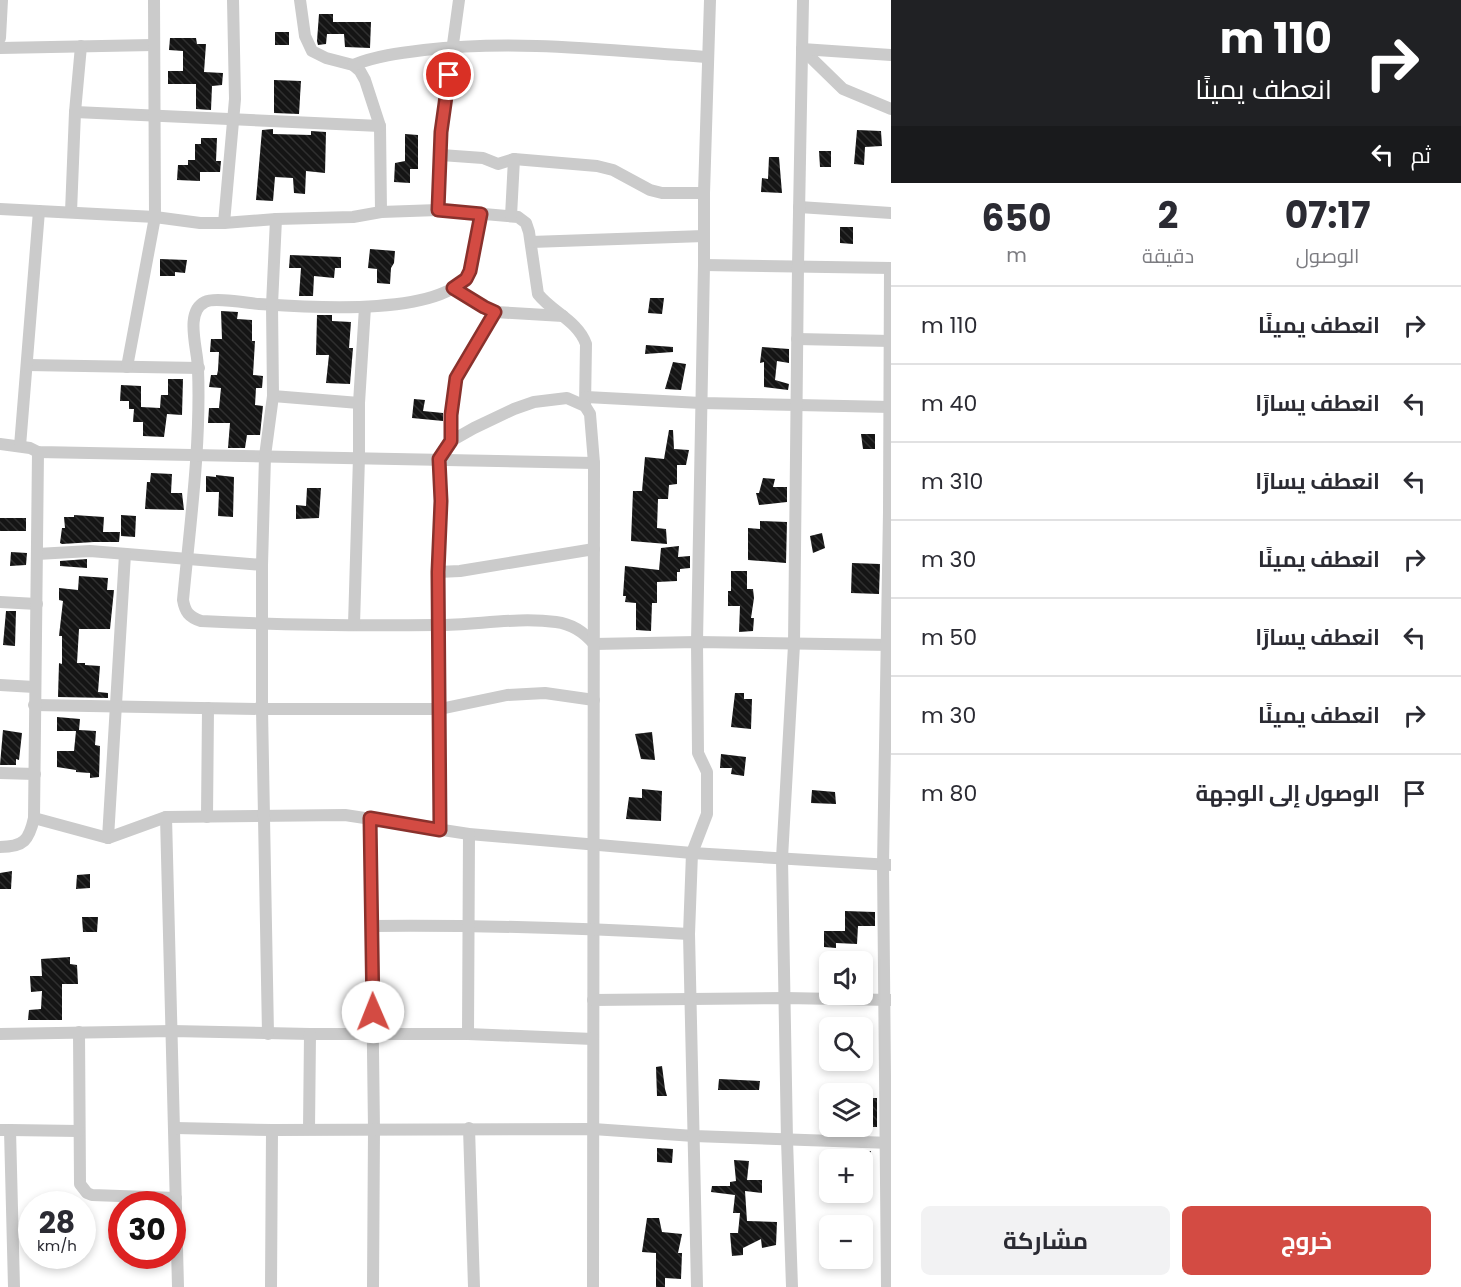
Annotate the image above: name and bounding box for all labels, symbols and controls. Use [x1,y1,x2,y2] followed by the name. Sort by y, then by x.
[1220,9,1332,68] text: 110 m
[1353,24,1431,102] icon: right
[423,49,474,100] pin
[432,58,465,91] icon: arrive
[1195,71,1332,108] text: انعطف يمينًا
[1366,138,1399,171] icon: left
[1411,140,1431,171] text: ثم
[1158,190,1178,241] text: 2
[1285,190,1370,241] text: 07:17
[982,193,1051,244] text: 650
[1006,241,1027,269] text: m
[1142,242,1194,270] text: دقيقة
[1296,242,1359,270] text: الوصول
[1398,309,1431,342] icon: right
[921,310,977,341] text: 110 m
[1258,310,1380,341] text: انعطف يمينًا
[1398,387,1431,420] icon: left
[921,388,977,419] text: 40 m
[1255,388,1380,419] text: انعطف يسارًا
[1398,465,1431,498] icon: left
[921,466,983,497] text: 310 m
[1255,466,1380,497] text: انعطف يسارًا
[1398,543,1431,576] icon: right
[921,544,976,575] text: 30 m
[1258,544,1380,575] text: انعطف يمينًا
[1398,621,1431,654] icon: left
[921,622,977,653] text: 50 m
[1255,622,1380,653] text: انعطف يسارًا
[1398,699,1431,732] icon: right
[921,700,976,731] text: 30 m
[1258,700,1380,731] text: انعطف يمينًا
[1398,777,1431,810] icon: arrive
[921,778,977,809] text: 80 m
[1195,778,1380,809] text: الوصول إلى الوجهة
[819,951,873,1269] map controls
[819,951,873,1005] button: sound
[341,980,405,1044] position arrow
[819,1017,873,1071] button: search
[819,1083,873,1137] button: layers
[819,1149,873,1203] button: +
[108,1191,186,1269] speed limit sign: 30
[39,1201,75,1244] text: 28
[921,1206,1170,1275] button: مشاركة
[1182,1206,1431,1275] button: خروج
[819,1215,873,1269] button: −
[37,1235,77,1256] text: km/h

